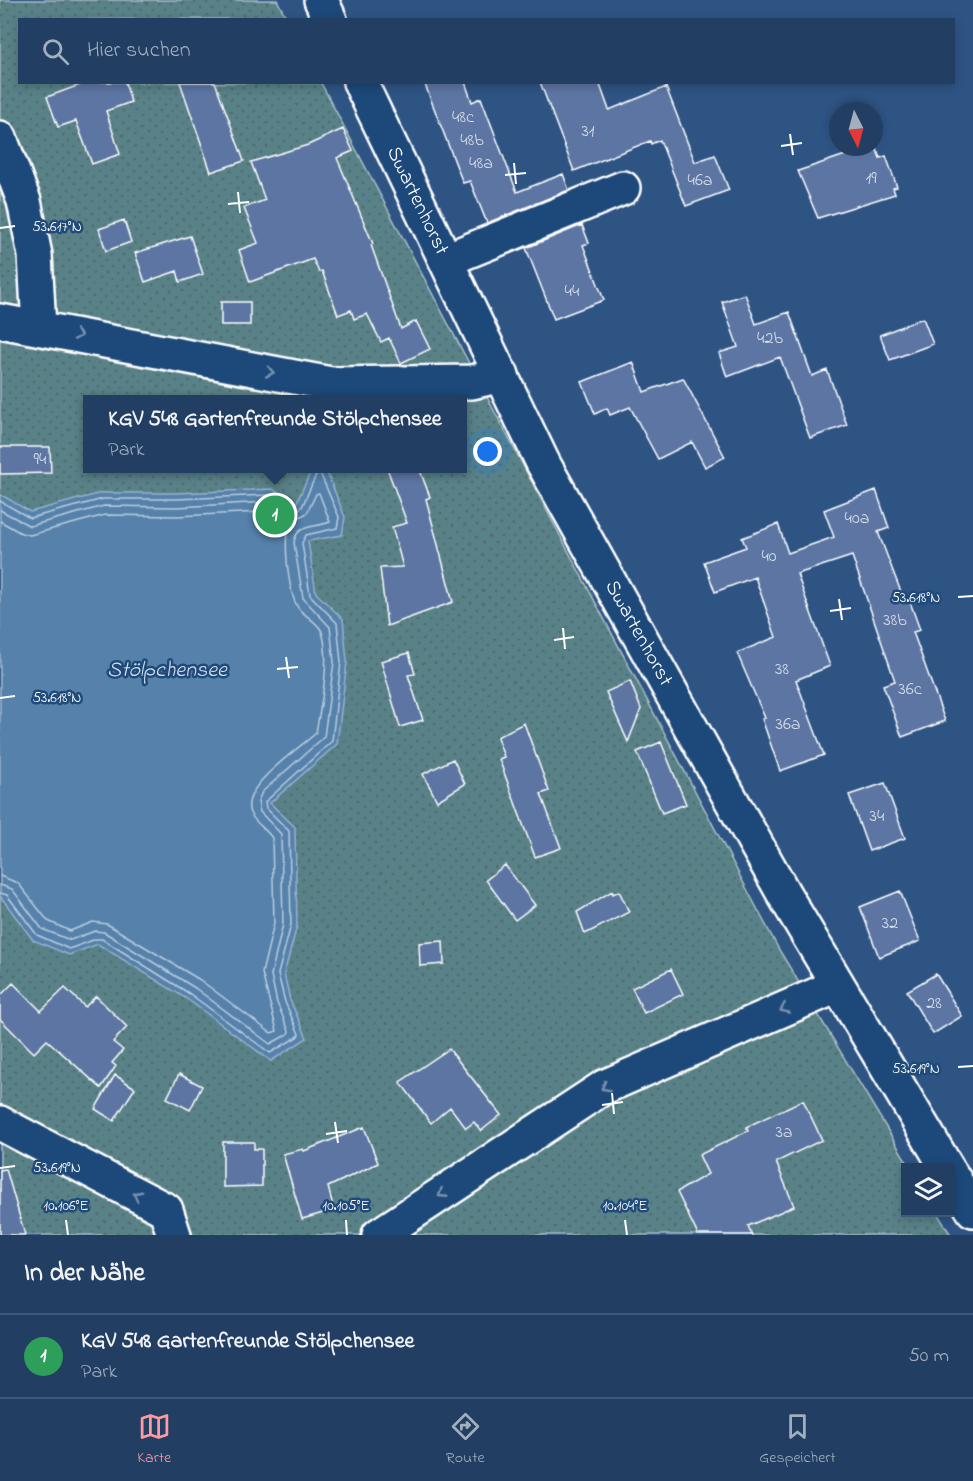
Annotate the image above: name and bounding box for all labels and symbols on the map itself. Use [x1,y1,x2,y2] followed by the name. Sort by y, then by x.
[829,102,883,156] north arrow
[452,105,474,131] house number: 48c
[581,119,595,145] house number: 31
[460,128,484,154] house number: 48b
[378,142,456,260] street label: Swartenhorst
[469,151,493,177] house number: 48a
[865,166,877,192] house number: 19
[687,168,713,194] house number: 46a
[32,216,82,238] text: 53.617°N
[565,279,580,305] house number: 44
[757,326,783,352] house number: 42b
[73,328,83,341] one-way arrow
[264,365,274,378] one-way arrow
[473,437,502,466] your location
[34,447,47,473] house number: 94
[256,492,294,538] pin: 1
[845,506,869,532] house number: 40a
[761,544,777,570] house number: 40
[597,575,680,692] street label: Swartenhorst
[892,587,940,609] text: 53.618°N
[883,608,907,634] house number: 38b
[107,655,228,687] water label: Stölpchensee
[775,657,789,683] house number: 38
[898,677,922,703] house number: 36c
[33,687,81,709] text: 53.618°N
[775,712,801,738] house number: 36a
[870,804,885,830] house number: 34
[882,911,898,937] house number: 32
[926,991,942,1017] house number: 28
[779,1002,790,1014] one-way arrow
[892,1058,940,1080] text: 53.619°N
[601,1080,611,1091] one-way arrow
[775,1120,793,1146] house number: 3a
[33,1157,81,1179] text: 53.619°N
[437,1186,448,1197] one-way arrow
[133,1191,143,1202] one-way arrow
[43,1195,89,1217] text: 10.106°E
[322,1195,370,1217] text: 10.105°E
[603,1195,647,1217] text: 10.104°E

